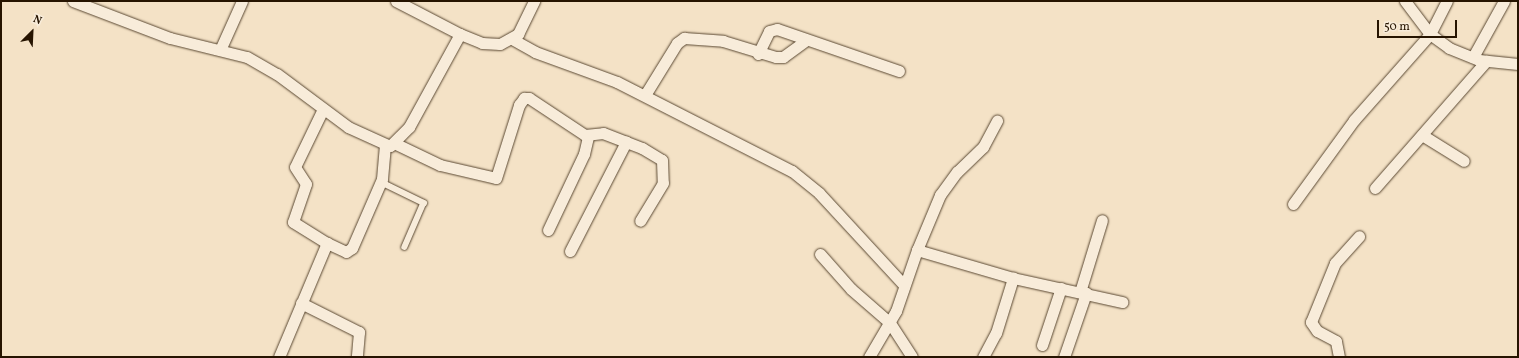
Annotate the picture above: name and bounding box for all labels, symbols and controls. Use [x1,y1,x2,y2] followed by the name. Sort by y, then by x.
[12,12,52,52] north arrow
[30,12,44,29] text: N
[1379,12,1459,38] scale bar
[1384,19,1410,35] text: 50 m

